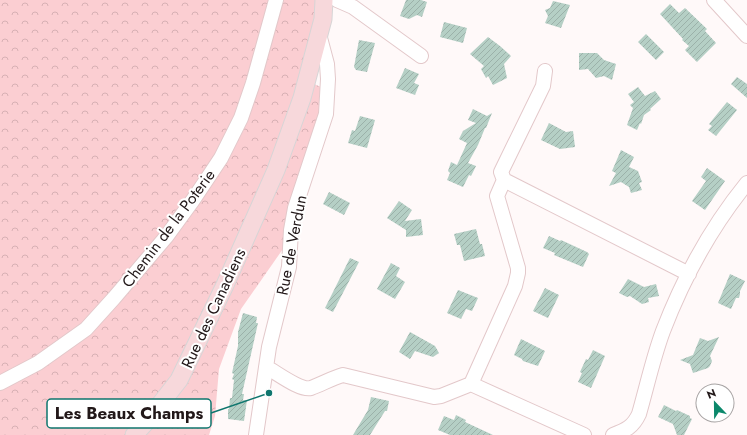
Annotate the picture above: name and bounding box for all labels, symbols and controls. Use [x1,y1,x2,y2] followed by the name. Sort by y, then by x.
[116,164,221,292] street label: Chemin de la Poterie
[271,193,312,297] street label: Rue de Verdun
[176,244,251,372] street label: Rue des Canadiens
[695,383,735,423] north arrow
[704,385,718,403] text: N
[47,399,211,428] callout: Les Beaux Champs
[55,401,204,425] text: Les Beaux Champs

